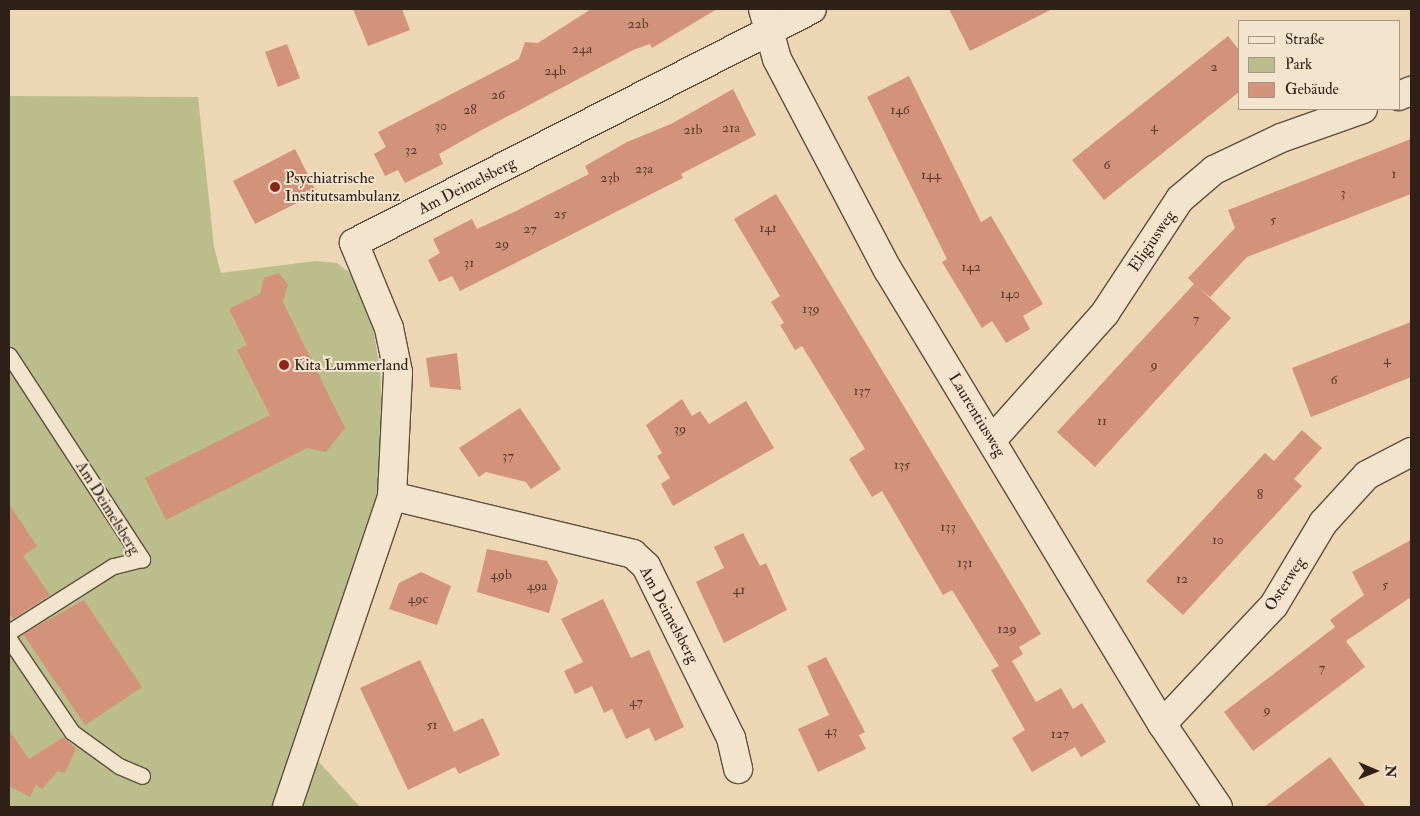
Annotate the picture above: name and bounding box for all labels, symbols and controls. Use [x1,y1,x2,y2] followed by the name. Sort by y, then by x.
[627,16,649,32] house number: 22b
[1238,20,1400,110] legend
[1285,30,1324,49] text: Straße
[572,41,592,57] house number: 24a
[1285,55,1312,74] text: Park
[1210,59,1218,75] house number: 2
[544,63,566,79] house number: 24b
[1285,80,1339,99] text: Gebäude
[491,87,505,103] house number: 26
[463,102,477,118] house number: 28
[890,102,910,118] house number: 146
[435,118,447,134] house number: 30
[1150,119,1158,135] house number: 4
[722,120,740,136] house number: 21a
[684,122,702,138] house number: 21b
[405,142,417,158] house number: 32
[415,153,519,219] street label: Am Deimelsberg
[1103,157,1111,173] house number: 6
[635,161,653,177] house number: 23a
[1392,166,1396,182] house number: 1
[921,167,941,183] house number: 144
[285,168,400,206] place label: Psychiatrische Institutsambulanz
[600,170,620,186] house number: 23b
[269,181,281,193] marker: Psychiatrische Institutsambulanz
[1340,185,1346,201] house number: 3
[553,206,567,222] house number: 25
[1124,207,1180,275] street label: Eligiusweg
[1270,212,1276,228] house number: 5
[759,220,777,236] house number: 141
[523,221,537,237] house number: 27
[495,236,509,252] house number: 29
[464,255,474,271] house number: 31
[961,259,981,275] house number: 142
[1000,286,1020,302] house number: 140
[802,301,820,317] house number: 139
[1193,311,1199,327] house number: 7
[1383,352,1391,368] house number: 4
[294,355,408,375] place label: Kita Lummerland
[1150,357,1158,373] house number: 9
[278,359,290,371] marker: Kita Lummerland
[944,369,1010,461] street label: Laurentiusweg
[1330,372,1338,388] house number: 6
[854,383,870,399] house number: 137
[1097,413,1107,429] house number: 11
[674,421,686,437] house number: 39
[502,448,514,464] house number: 37
[894,457,910,473] house number: 135
[72,458,144,558] street label: Am Deimelsberg
[1257,487,1263,503] house number: 8
[940,519,956,535] house number: 133
[1212,532,1224,548] house number: 10
[1260,553,1310,615] street label: Osterweg
[957,555,973,571] house number: 131
[635,563,703,667] street label: Am Deimelsberg
[490,567,512,583] house number: 49b
[1176,571,1188,587] house number: 12
[1382,577,1388,593] house number: 5
[527,578,547,594] house number: 49a
[733,582,745,598] house number: 41
[408,591,428,607] house number: 49c
[997,621,1017,637] house number: 129
[1319,660,1325,676] house number: 7
[629,694,643,710] house number: 47
[1263,702,1271,718] house number: 9
[426,717,438,733] house number: 51
[825,723,837,739] house number: 43
[1051,726,1069,742] house number: 127
[1350,746,1400,796] north arrow
[1382,765,1399,778] text: N

